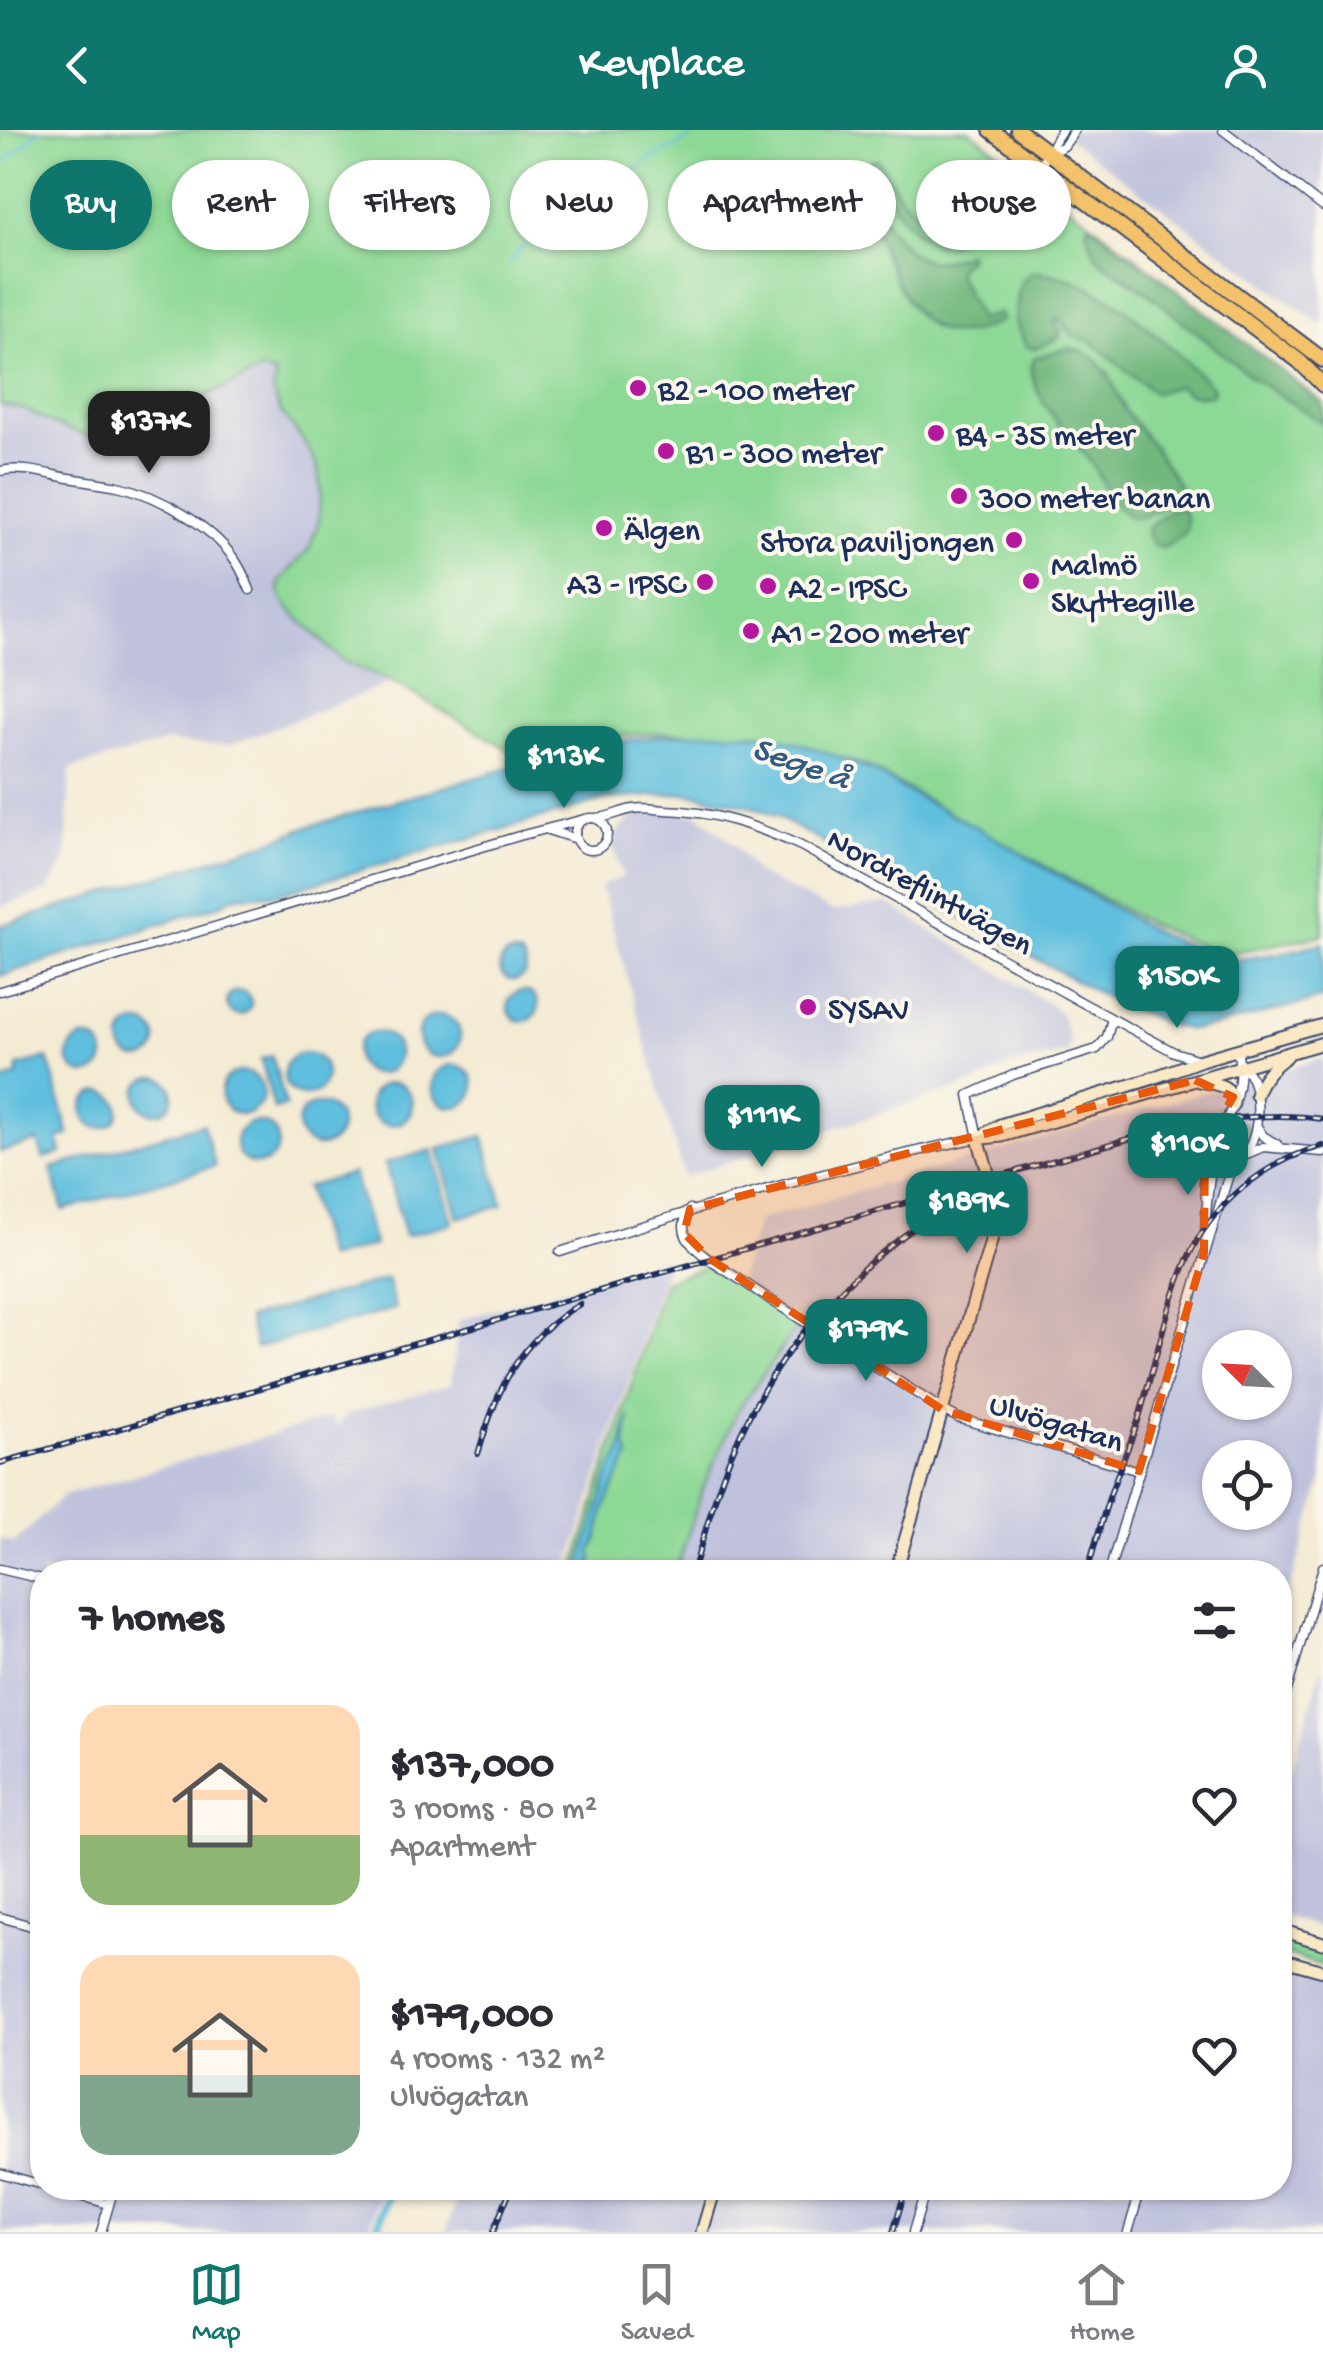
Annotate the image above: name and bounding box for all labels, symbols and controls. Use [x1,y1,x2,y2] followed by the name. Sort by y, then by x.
[50,38,105,93] icon: back
[1218,38,1273,93] icon: person
[579,39,744,92] text: Keyplace
[30,160,152,250] chip: Buy
[172,160,309,250] chip: Rent
[329,160,490,250] chip: Filters
[510,160,648,250] chip: New
[668,160,896,250] chip: Apartment
[916,160,1071,250] chip: House
[657,374,855,412] place label: B2 - 100 meter
[627,377,649,399] marker: B2 - 100 meter
[79,391,219,476] pin: $137K
[110,404,188,442] text: $137K
[955,419,1137,457] place label: B4 - 35 meter
[925,422,947,444] marker: B4 - 35 meter
[685,437,884,475] place label: B1 - 300 meter
[655,440,677,462] marker: B1 - 300 meter
[978,482,1210,520] place label: 300 meter banan
[948,485,970,507] marker: 300 meter banan
[624,514,700,552] place label: Älgen
[593,517,615,539] marker: Älgen
[760,526,994,564] place label: Stora paviljongen
[1003,529,1025,551] marker: Stora paviljongen
[1051,549,1195,624] place label: Malmö Skyttegille
[567,568,688,606] place label: A3 - IPSC
[1020,570,1042,592] marker: Malmö Skyttegille
[694,571,716,593] marker: A3 - IPSC
[788,572,908,610] place label: A2 - IPSC
[757,575,779,597] marker: A2 - IPSC
[771,617,970,655] place label: A1 - 200 meter
[740,620,762,642] marker: A1 - 200 meter
[494,726,634,811] pin: $113K
[746,731,857,803] water label: Sege å
[527,739,601,777] text: $113K
[819,822,1038,967] street label: Nordreflintvägen
[1107,946,1247,1031] pin: $150K
[1137,959,1217,997] text: $150K
[828,993,909,1031] place label: SYSAV
[797,996,819,1018] marker: SYSAV
[692,1085,832,1170] pin: $111K
[727,1098,797,1136] text: $111K
[1118,1113,1258,1198] pin: $110K
[1150,1126,1226,1164] text: $110K
[897,1171,1037,1256] pin: $189K
[928,1184,1006,1222] text: $189K
[796,1299,936,1384] pin: $179K
[827,1312,905,1350] text: $179K
[1202,1330,1292,1420] north arrow
[1202,1330,1292,1530] map controls
[984,1387,1127,1464] street label: Ulvögatan
[1202,1440,1292,1530] button: locate
[1187,1593,1242,1648] icon: filters
[80,1596,223,1645] text: 7 homes
[390,1743,554,1792] text: $137,000
[160,1745,280,1865] icon: home
[1187,1778,1242,1833] icon: heart
[390,1792,597,1830] text: 3 rooms · 80 m²
[390,1830,534,1868] text: Apartment
[390,1993,553,2042] text: $179,000
[160,1995,280,2115] icon: home
[1187,2028,1242,2083] icon: heart
[390,2042,605,2080] text: 4 rooms · 132 m²
[390,2080,528,2118] text: Ulvögatan
[189,2257,244,2350] tab: Map
[621,2257,692,2350] tab: Saved
[1070,2257,1134,2350] tab: Home

